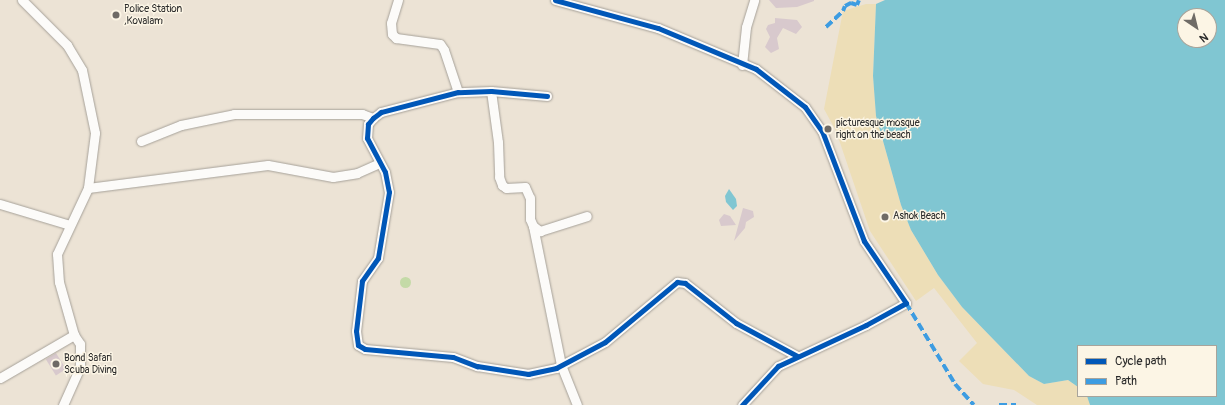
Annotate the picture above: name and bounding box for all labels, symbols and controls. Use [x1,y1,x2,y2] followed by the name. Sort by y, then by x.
[124,3,182,26] place label: Police Station ,Kovalam
[1177,8,1217,48] north arrow
[111,10,121,20] marker: Police Station ,Kovalam
[1197,30,1210,45] text: N
[836,117,920,140] place label: picturesque mosque right on the beach
[823,124,833,134] marker: picturesque mosque right on the beach
[893,211,945,223] place label: Ashok Beach
[880,212,890,222] marker: Ashok Beach
[1077,345,1217,397] legend
[64,352,117,376] place label: Bond Safari Scuba Diving
[1115,354,1166,369] text: Cycle path
[51,359,61,369] marker: Bond Safari Scuba Diving
[1115,374,1137,389] text: Path

